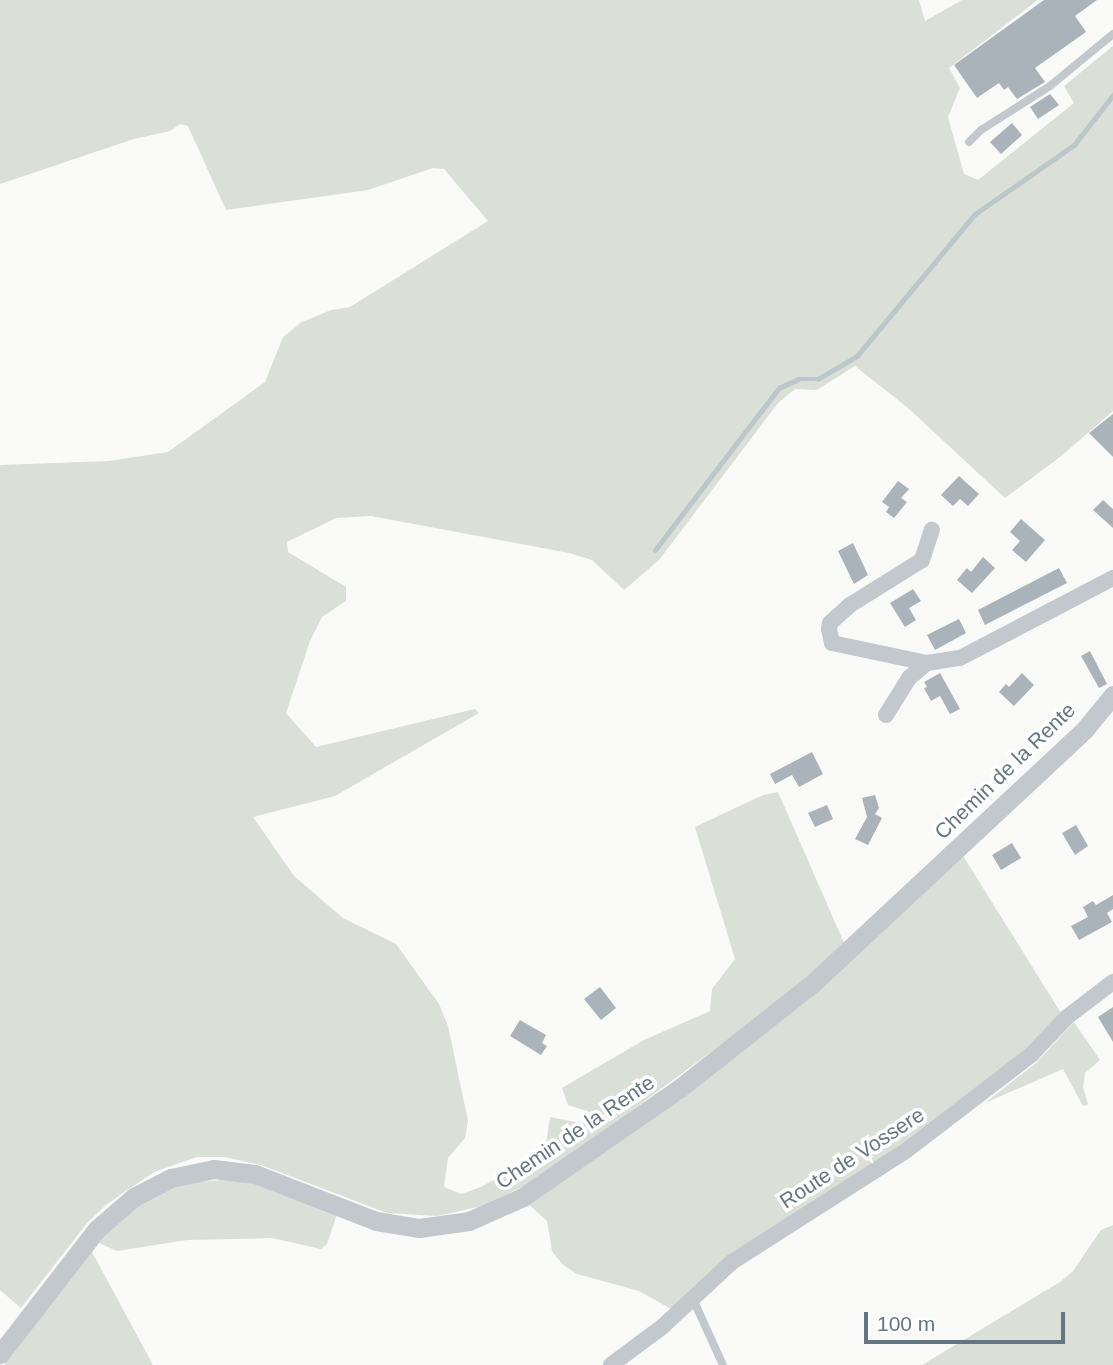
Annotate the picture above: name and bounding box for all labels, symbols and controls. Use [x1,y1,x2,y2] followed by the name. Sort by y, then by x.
[929,697,1081,845] street label: Chemin de la Rente
[491,1070,659,1194] street label: Chemin de la Rente
[775,1102,929,1214] street label: Route de Vossere
[868,1298,1069,1342] scale bar
[877,1312,935,1335] text: 100 m

